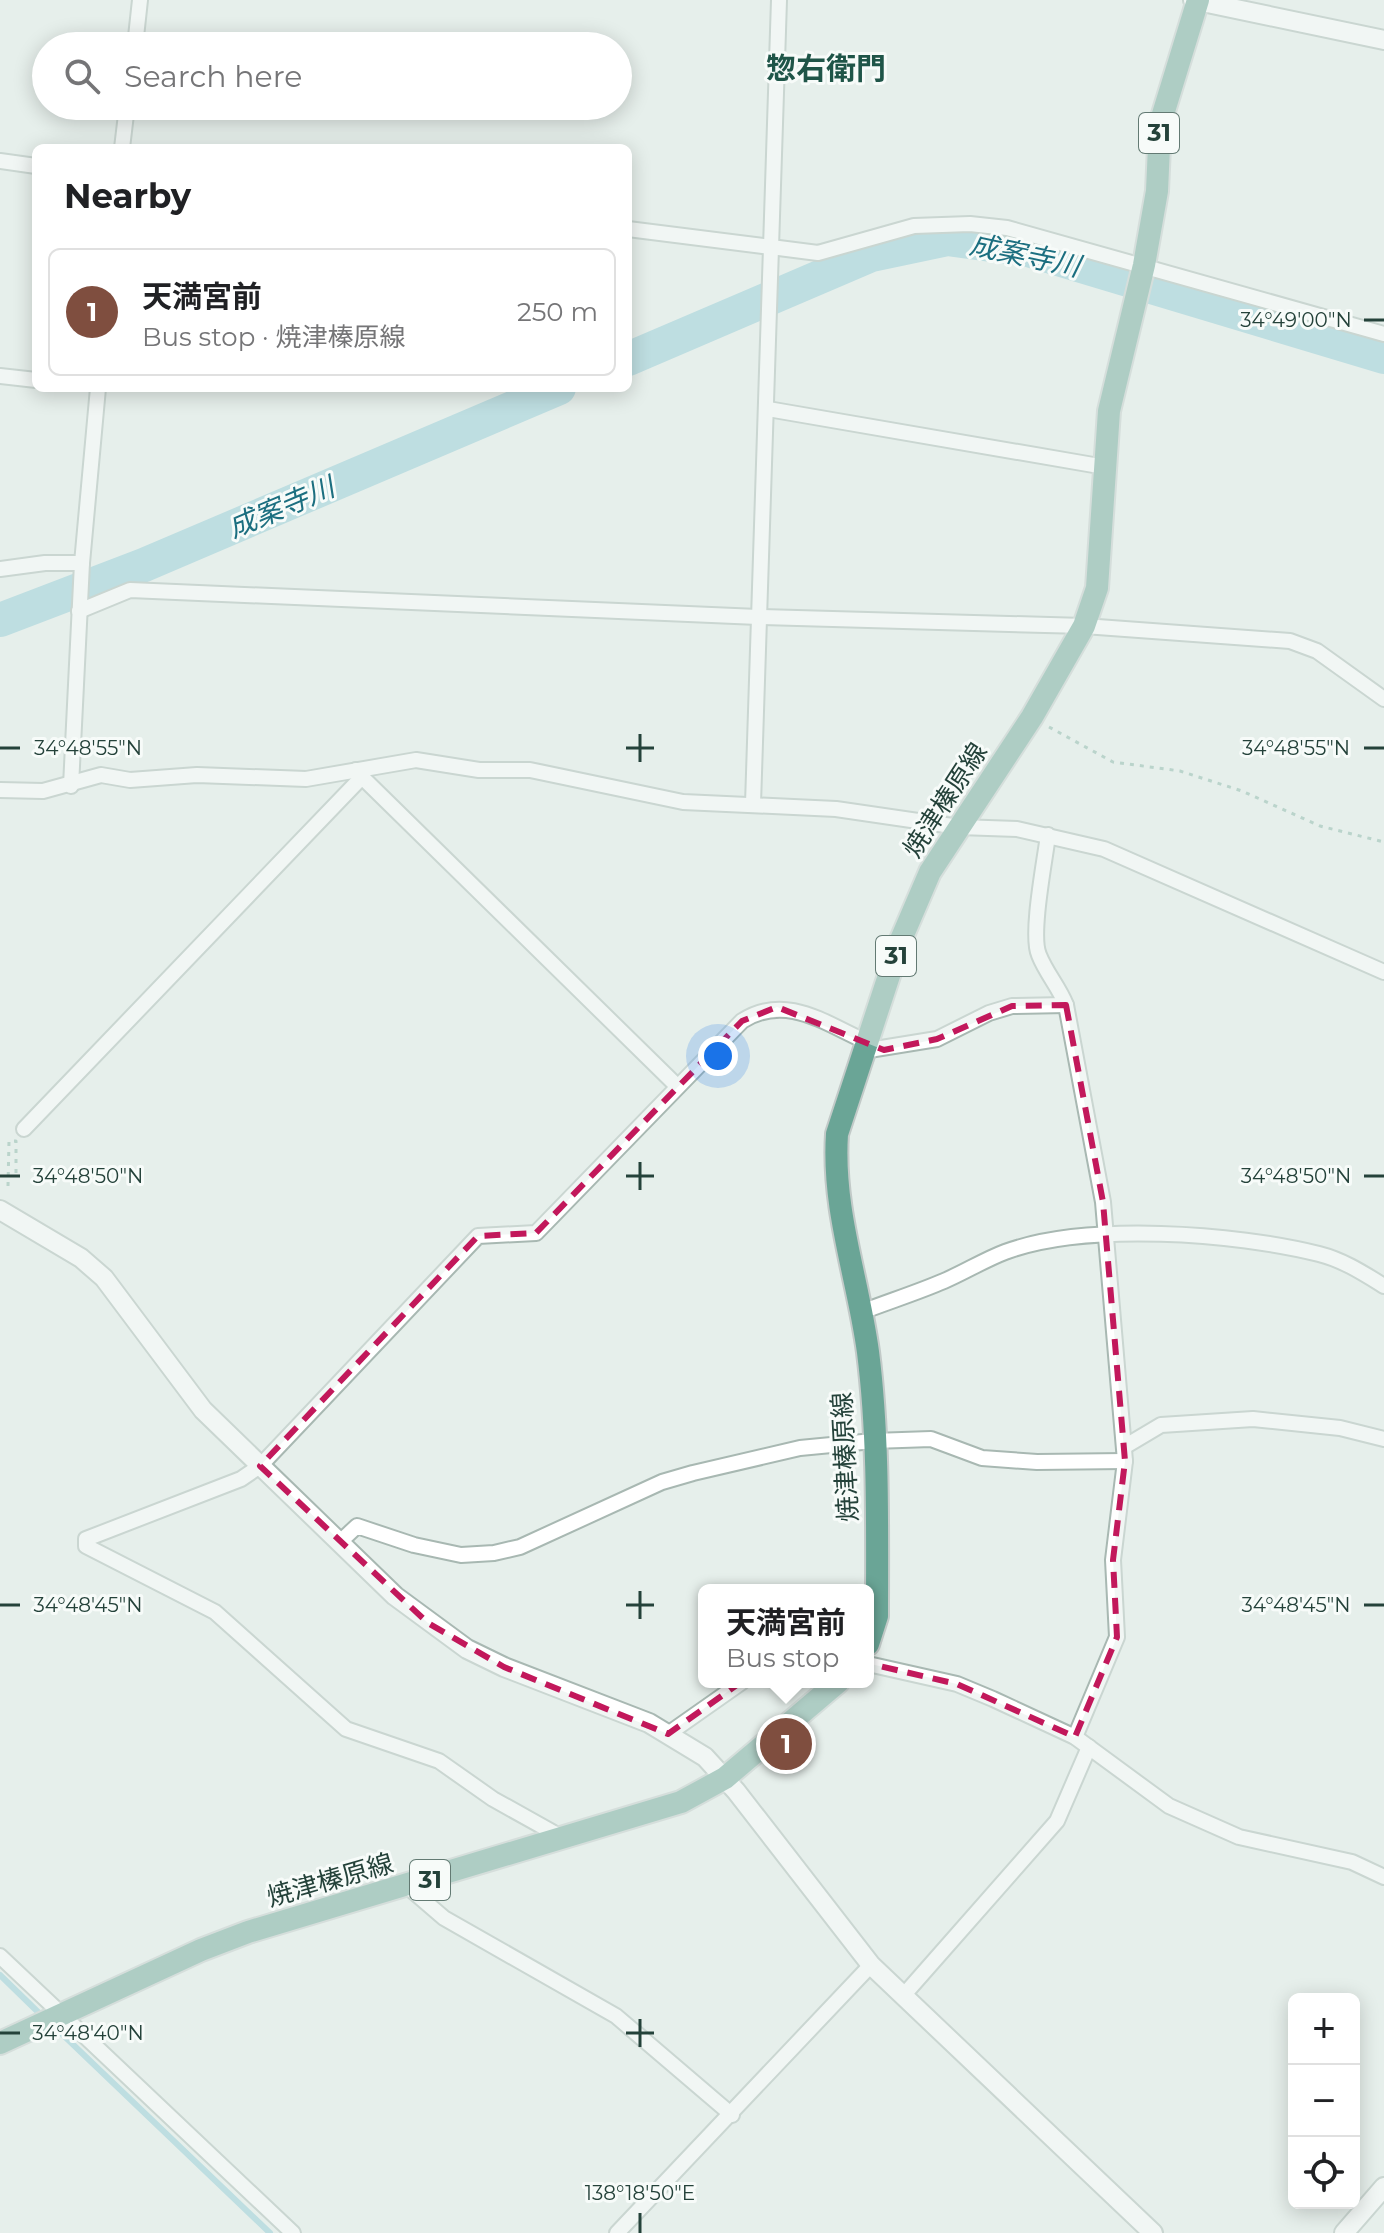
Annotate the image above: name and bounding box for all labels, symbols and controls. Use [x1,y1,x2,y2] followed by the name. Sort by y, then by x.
[32,32,632,120] search box
[766,50,886,87] district label: 惣右衛門
[60,54,104,98] icon: search
[124,58,302,95] text: Search here
[1139,113,1179,153] road number: 31
[64,175,191,217] text: Nearby
[967,227,1086,284] water label: 成案寺川
[142,278,262,315] text: 天満宮前
[87,296,97,328] text: 1
[517,296,598,328] text: 250 m
[1240,308,1352,332] text: 34°49'00"N
[142,321,405,353] text: Bus stop · 焼津榛原線
[223,468,342,545] water label: 成案寺川
[34,736,142,760] text: 34°48'55"N
[1242,736,1350,760] text: 34°48'55"N
[896,737,994,863] street label: 焼津榛原線
[876,936,916,976] road number: 31
[698,1036,738,1076] your location
[33,1164,143,1188] text: 34°48'50"N
[1241,1164,1351,1188] text: 34°48'50"N
[826,1391,864,1523] street label: 焼津榛原線
[698,1584,874,1688] popup
[33,1593,143,1617] text: 34°48'45"N
[1241,1593,1351,1617] text: 34°48'45"N
[726,1604,846,1641] text: 天満宮前
[726,1642,839,1674] text: Bus stop
[760,1714,812,1774] pin: 1
[263,1847,397,1913] street label: 焼津榛原線
[410,1860,450,1900] road number: 31
[1288,1993,1360,2209] map controls
[1288,1993,1360,2065] button: +
[32,2021,144,2045] text: 34°48'40"N
[1288,2065,1360,2137] button: −
[1288,2137,1360,2209] button: locate
[585,2181,695,2205] text: 138°18'50"E

